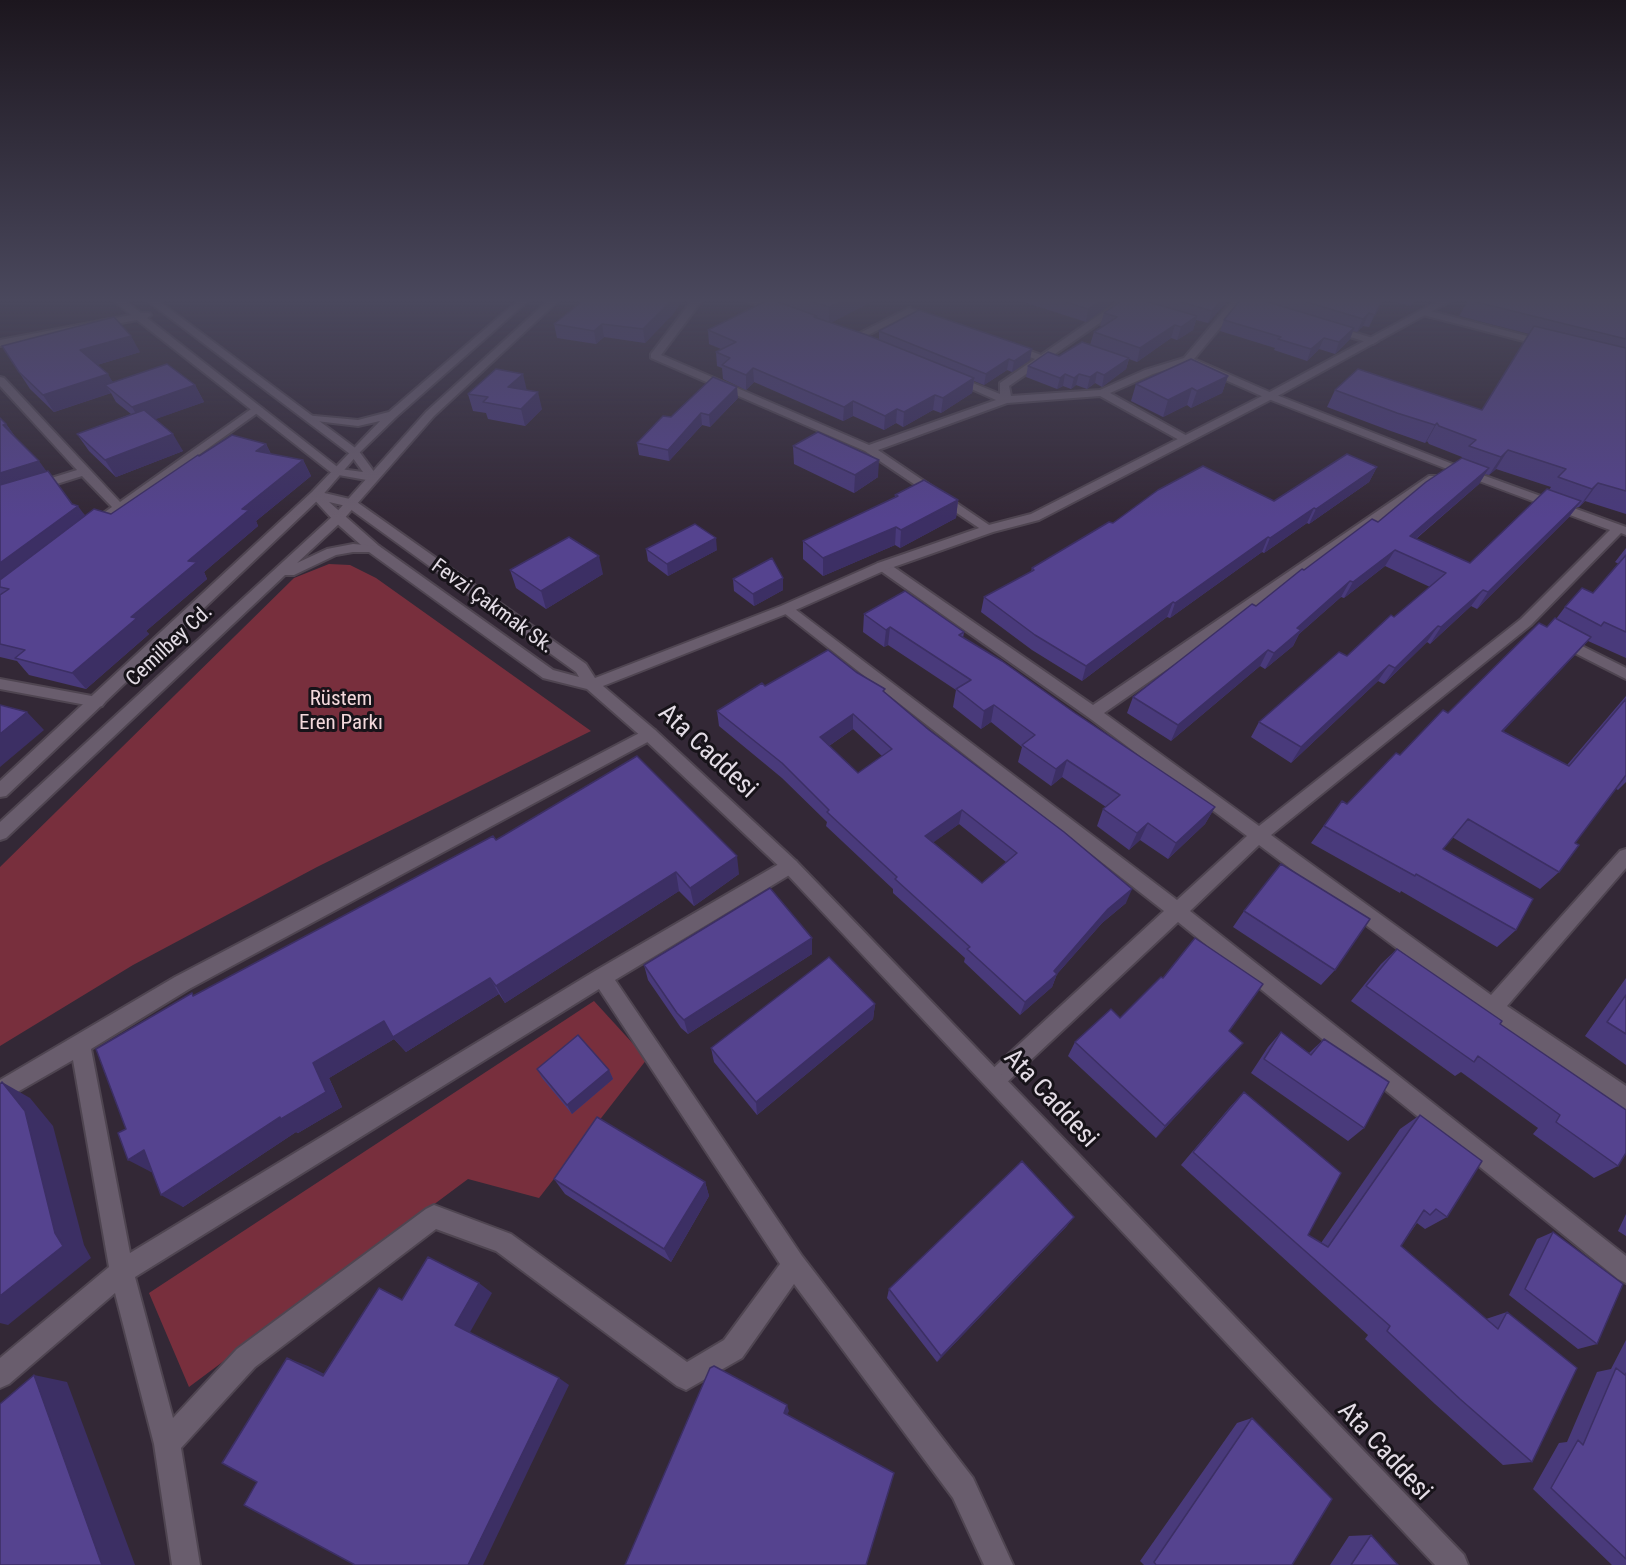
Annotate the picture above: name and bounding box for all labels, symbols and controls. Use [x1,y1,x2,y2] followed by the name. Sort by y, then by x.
[426,554,558,660] street label: Fevzi Çakmak Sk.
[122,600,218,692] street label: Cemilbey Cd.
[299,687,383,737] park label: Rüstem Eren Parkı
[651,698,763,806] street label: Ata Caddesi
[996,1043,1104,1155] street label: Ata Caddesi
[1330,1396,1438,1508] street label: Ata Caddesi

